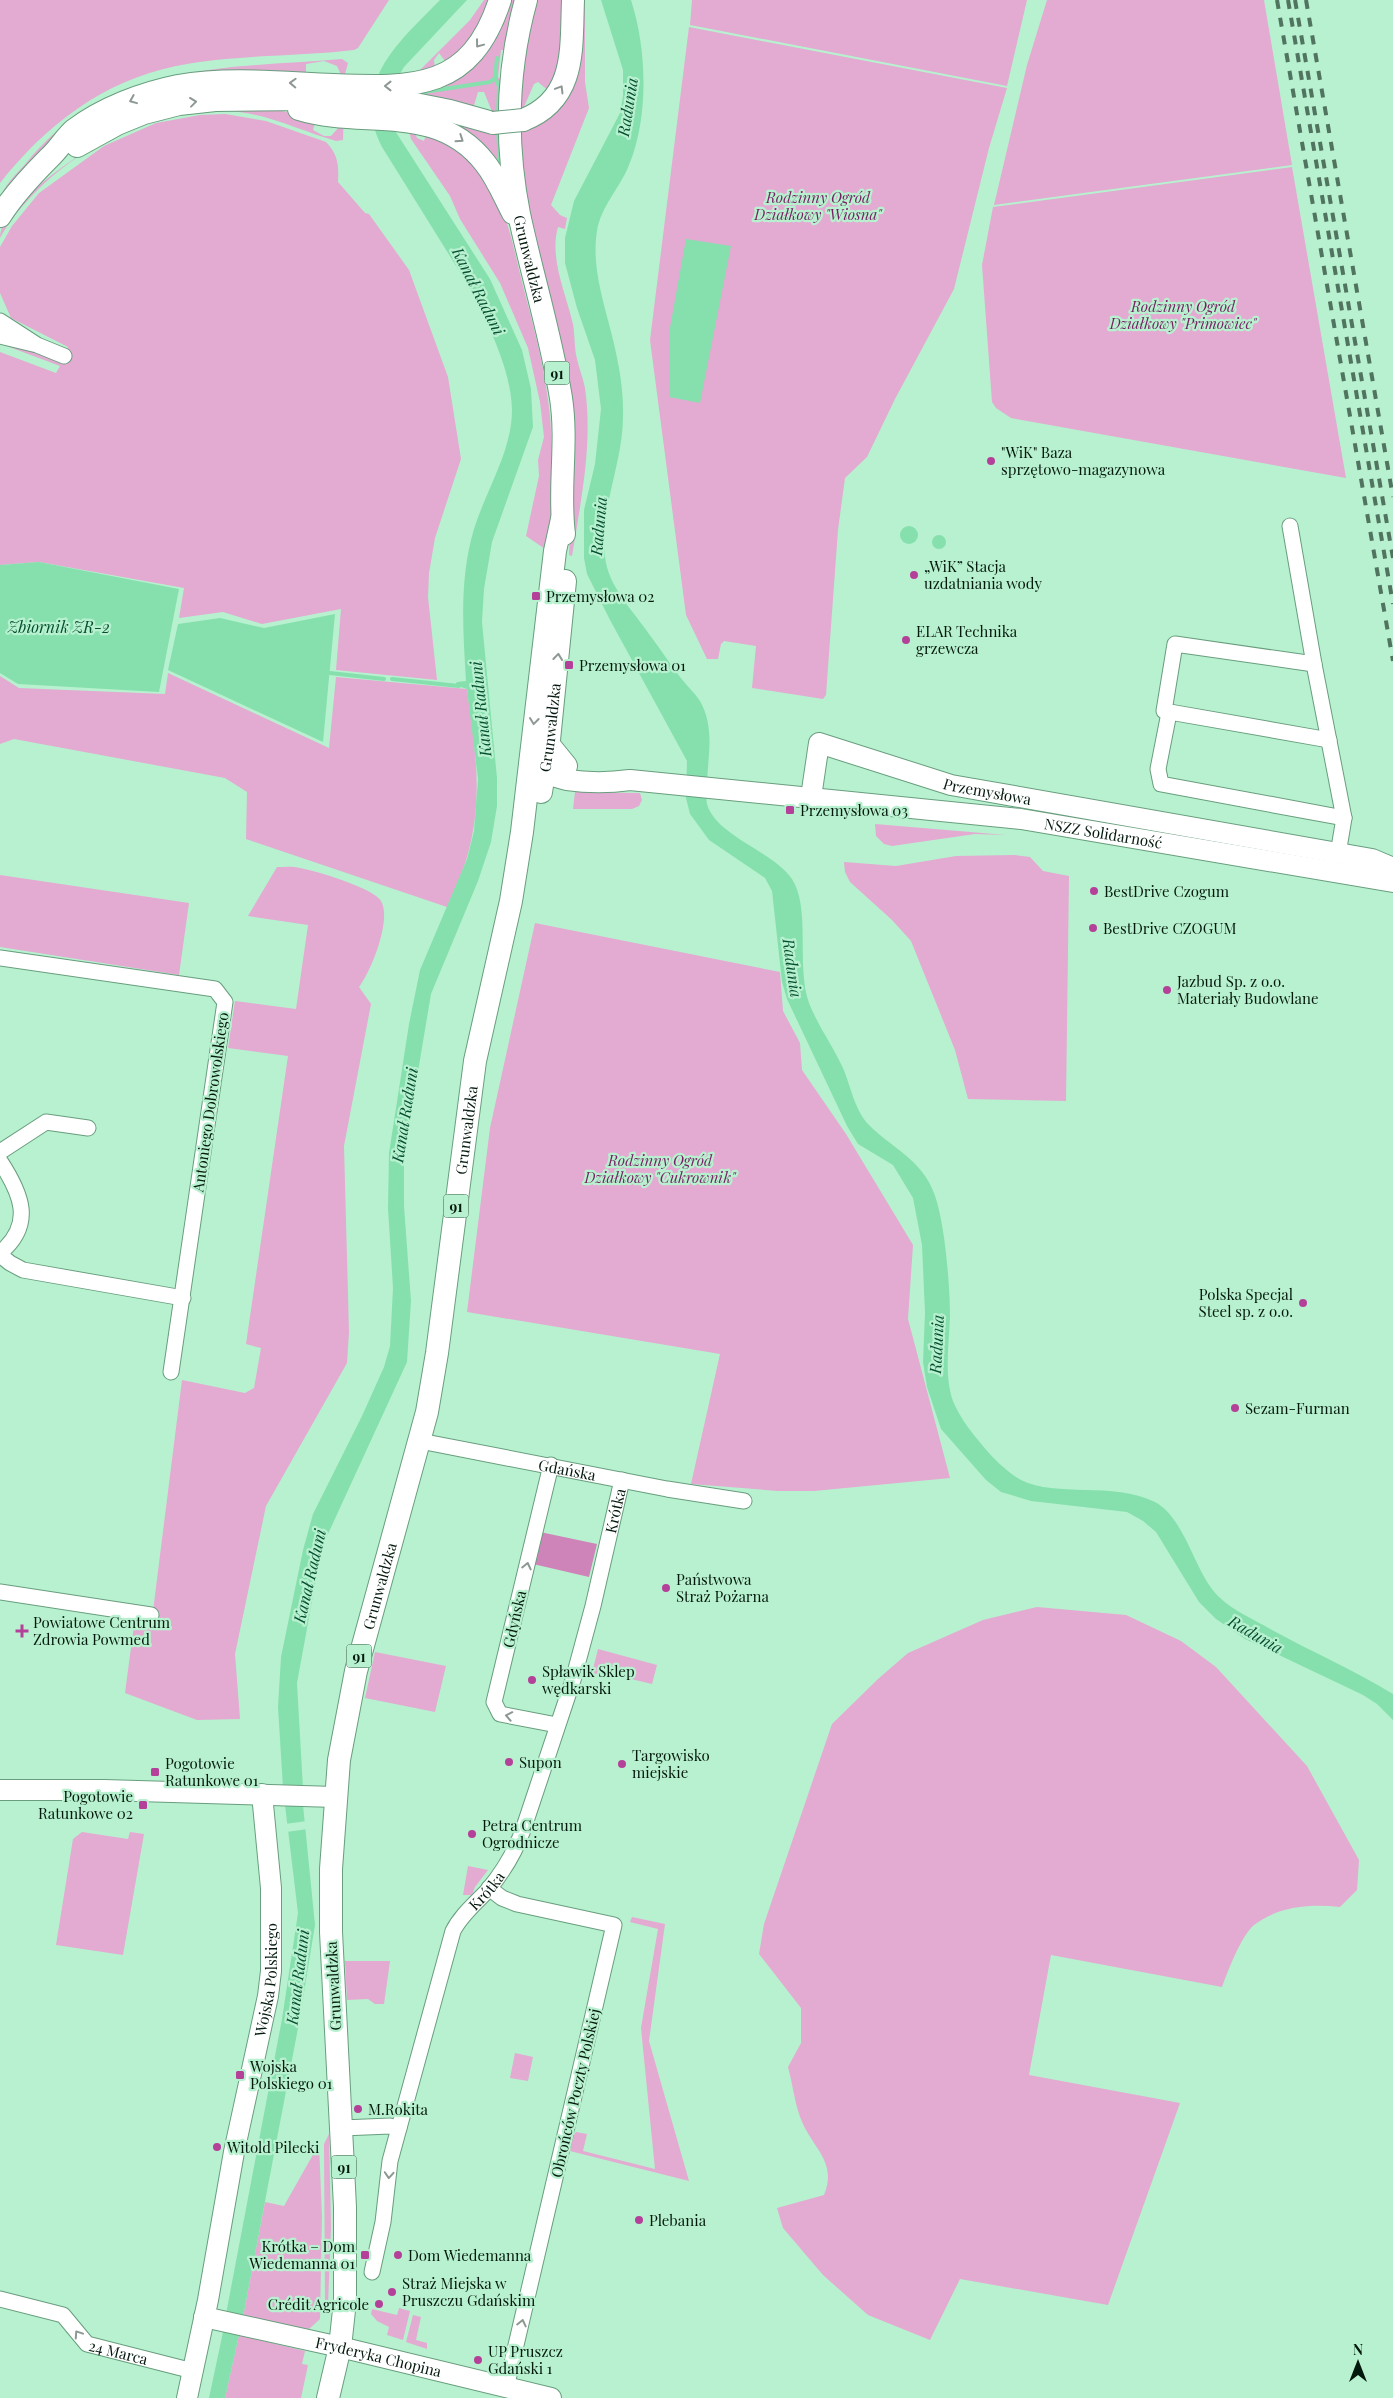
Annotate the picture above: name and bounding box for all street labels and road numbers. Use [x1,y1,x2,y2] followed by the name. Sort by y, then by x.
[509,213,550,305] street label: Grunwaldzka
[544,362,570,384] road number: 91
[534,682,565,773] street label: Grunwaldzka
[941,773,1033,809] street label: Przemysłowa
[1043,813,1164,853] street label: NSZZ Solidarność
[187,1011,233,1194] street label: Antoniego Dobrowolskiego
[450,1084,482,1176] street label: Grunwaldzka
[444,1194,468,1218] road number: 91
[537,1454,598,1485] street label: Gdańska
[600,1486,630,1535] street label: Krótka
[358,1540,401,1632] street label: Grunwaldzka
[498,1588,530,1650] street label: Gdyńska
[346,1644,372,1668] road number: 91
[464,1867,509,1914] street label: Krótka
[249,1923,281,2040] street label: Wojska Polskiego
[321,1940,345,2031] street label: Grunwaldzka
[546,2007,604,2179] street label: Obrońców Poczty Polskiej
[332,2156,356,2178] road number: 91
[314,2332,444,2381] street label: Fryderyka Chopina
[87,2335,150,2369] street label: 24 Marca

